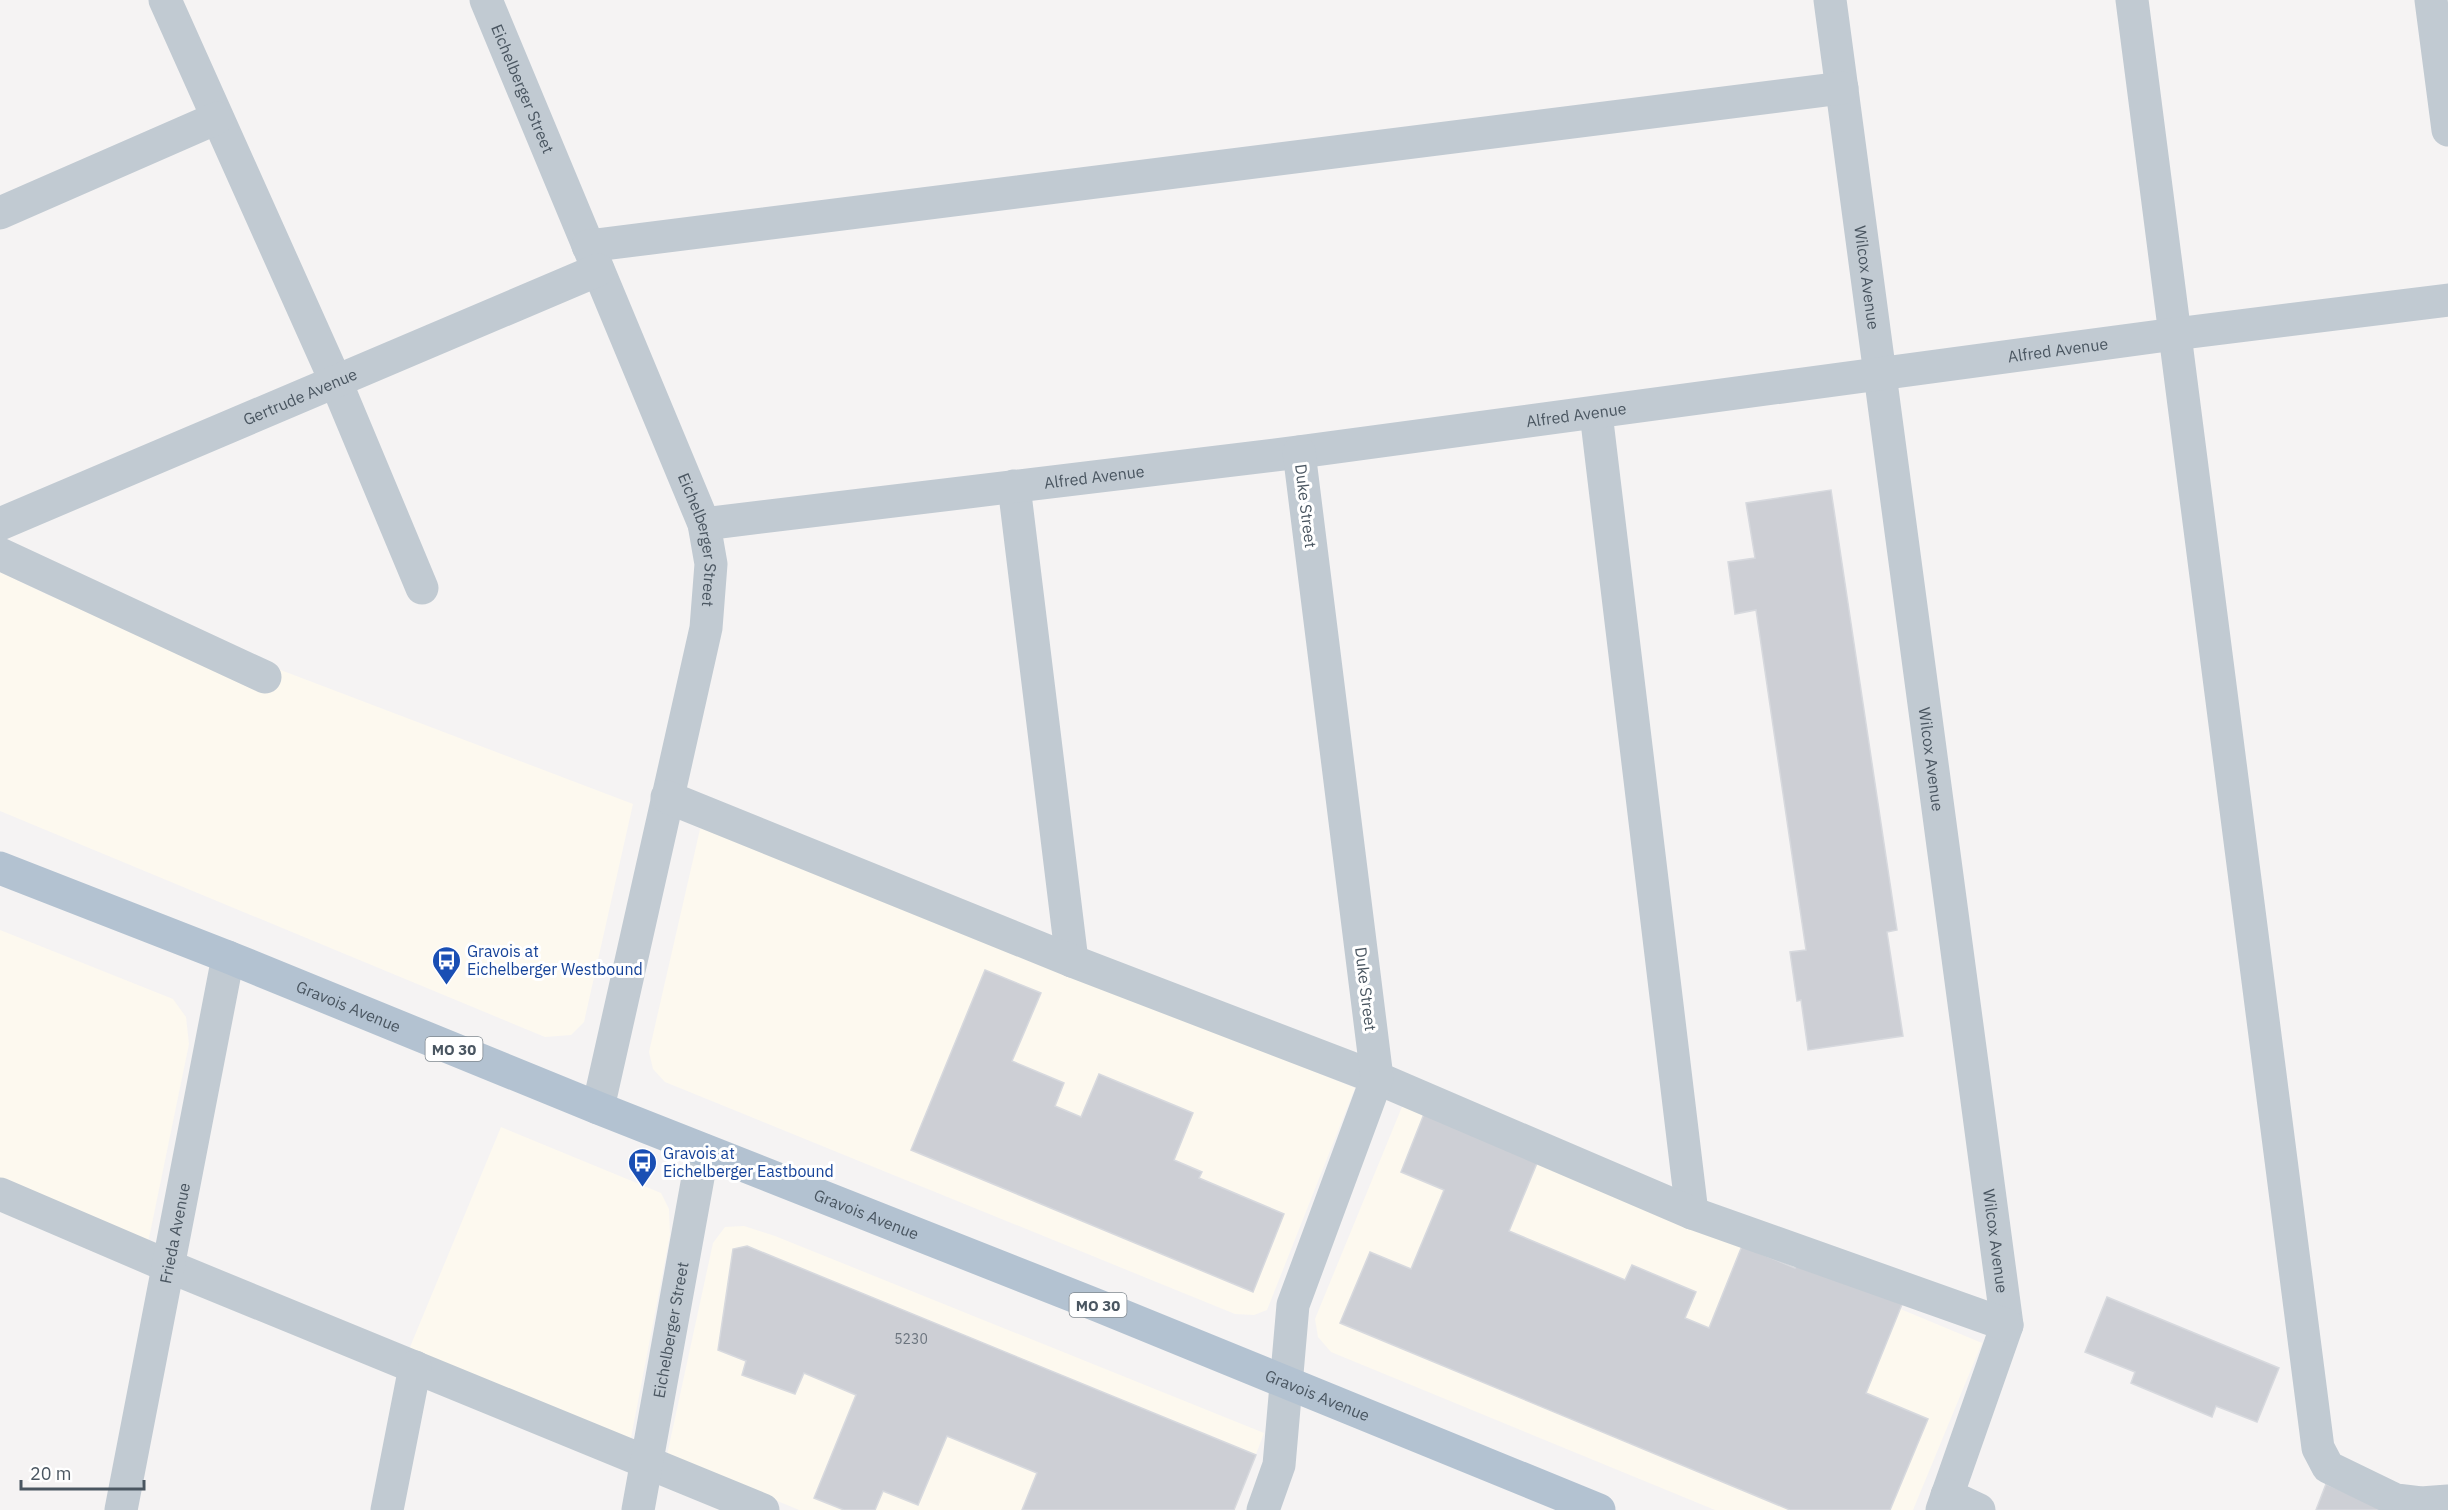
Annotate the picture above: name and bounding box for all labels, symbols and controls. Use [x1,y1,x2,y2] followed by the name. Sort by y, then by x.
[487,21,559,156] street label: Eichelberger Street
[1850,224,1884,331] street label: Wilcox Avenue
[2006,333,2109,366] street label: Alfred Avenue
[240,363,360,430] street label: Gertrude Avenue
[1525,398,1628,431] street label: Alfred Avenue
[1043,461,1146,493] street label: Alfred Avenue
[1291,463,1321,549] street label: Duke Street
[674,470,721,608] street label: Eichelberger Street
[1915,706,1948,813] street label: Wilcox Avenue
[467,941,643,979] place label: Gravois at Eichelberger Westbound
[430,944,462,986] bus stop icon: Gravois at Eichelberger Westbound
[1351,946,1381,1032] street label: Duke Street
[293,976,404,1037] street label: Gravois Avenue
[426,1037,482,1061] road number: MO 30
[663,1143,834,1181] place label: Gravois at Eichelberger Eastbound
[626,1146,658,1188] bus stop icon: Gravois at Eichelberger Eastbound
[155,1181,194,1285] street label: Frieda Avenue
[811,1184,922,1244] street label: Gravois Avenue
[1979,1188,2013,1294] street label: Wilcox Avenue
[648,1260,693,1400] street label: Eichelberger Street
[1070,1293,1126,1317] road number: MO 30
[894,1330,928,1348] house number: 5230
[1262,1365,1373,1425] street label: Gravois Avenue
[21,1453,144,1491] scale bar
[30,1462,72,1485] text: 20 m

